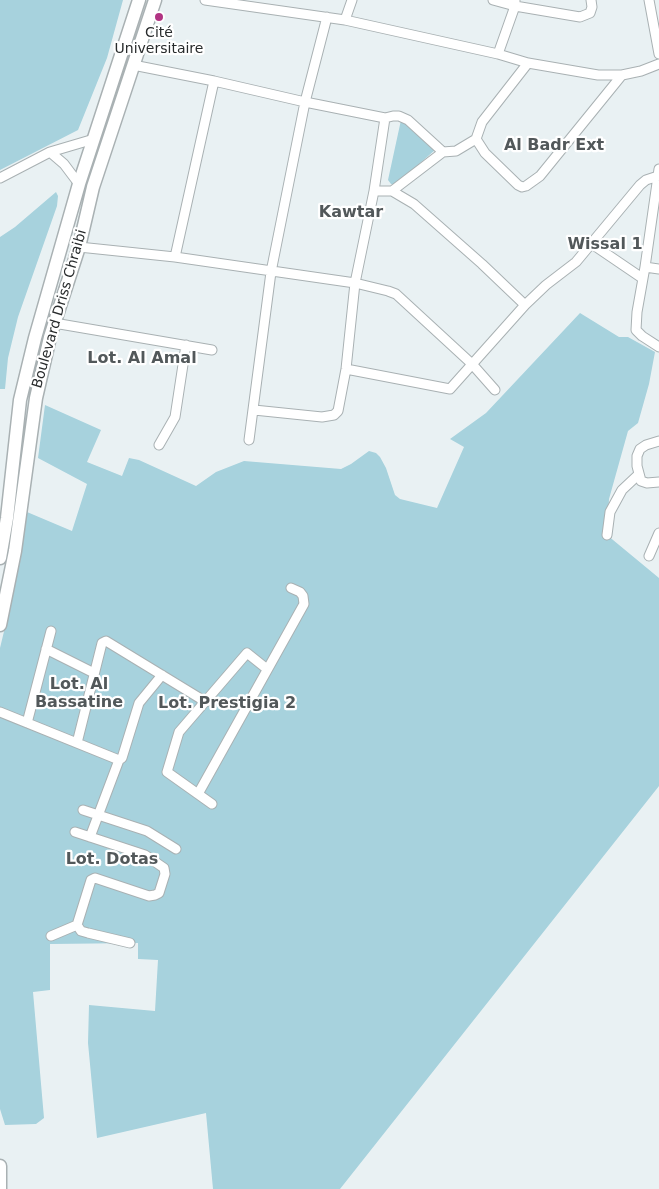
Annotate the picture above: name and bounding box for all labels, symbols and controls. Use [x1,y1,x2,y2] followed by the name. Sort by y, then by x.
[153,11,165,23] marker: Cité Universitaire
[115,25,203,58] place label: Cité Universitaire
[504,136,604,156] district label: Al Badr Ext
[319,203,383,223] district label: Kawtar
[29,228,91,390] street label: Boulevard Driss Chraibi
[567,235,643,255] district label: Wissal 1
[87,349,197,369] district label: Lot. Al Amal
[35,675,123,713] district label: Lot. Al Bassatine
[158,694,296,714] district label: Lot. Prestigia 2
[66,850,158,870] district label: Lot. Dotas

